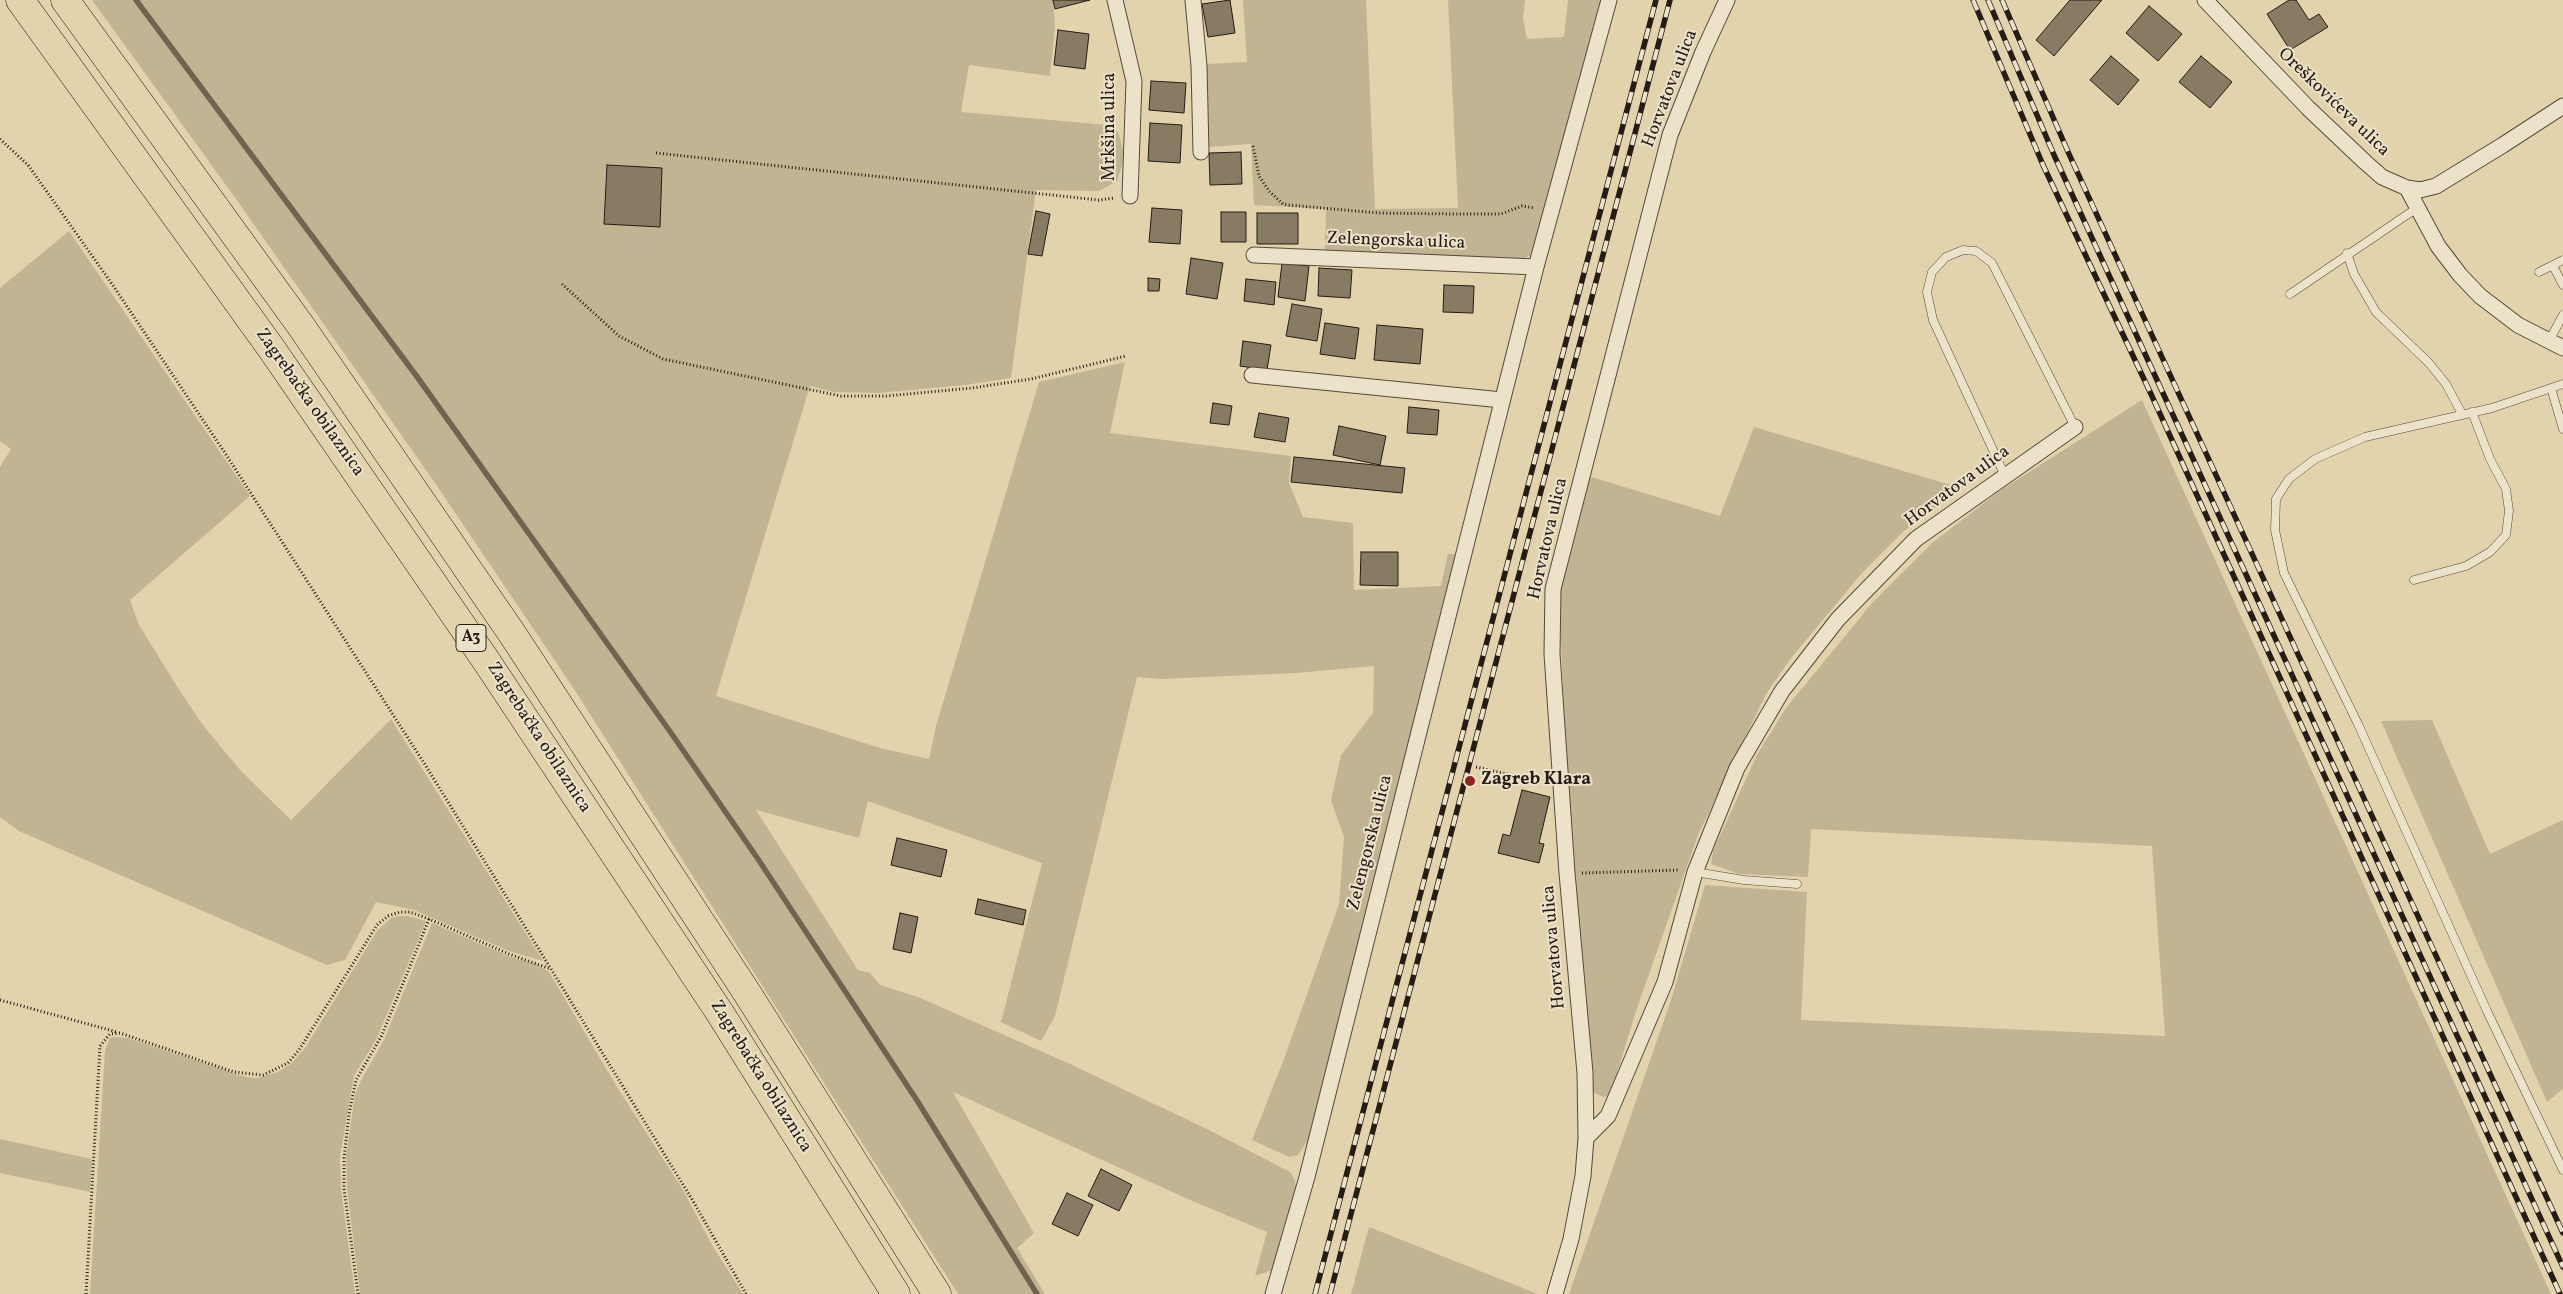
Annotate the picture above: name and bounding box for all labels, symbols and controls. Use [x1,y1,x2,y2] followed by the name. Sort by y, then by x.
[1639,27,1703,151] street label: Horvatova ulica
[2273,44,2393,162] street label: Oreškovićeva ulica
[1100,73,1122,181] street label: Mrkšina ulica
[1326,229,1466,255] street label: Zelengorska ulica
[250,325,368,481] street label: Zagrebačka obilaznica
[1901,442,2015,532] street label: Horvatova ulica
[1524,476,1574,602] street label: Horvatova ulica
[456,624,486,651] road number: A3
[481,658,595,818] street label: Zagrebačka obilaznica
[1481,770,1591,792] place label: Zagreb Klara
[1344,773,1398,913] street label: Zelengorska ulica
[1463,774,1477,788] marker: Zagreb Klara
[1539,884,1571,1010] street label: Horvatova ulica
[704,997,816,1157] street label: Zagrebačka obilaznica

